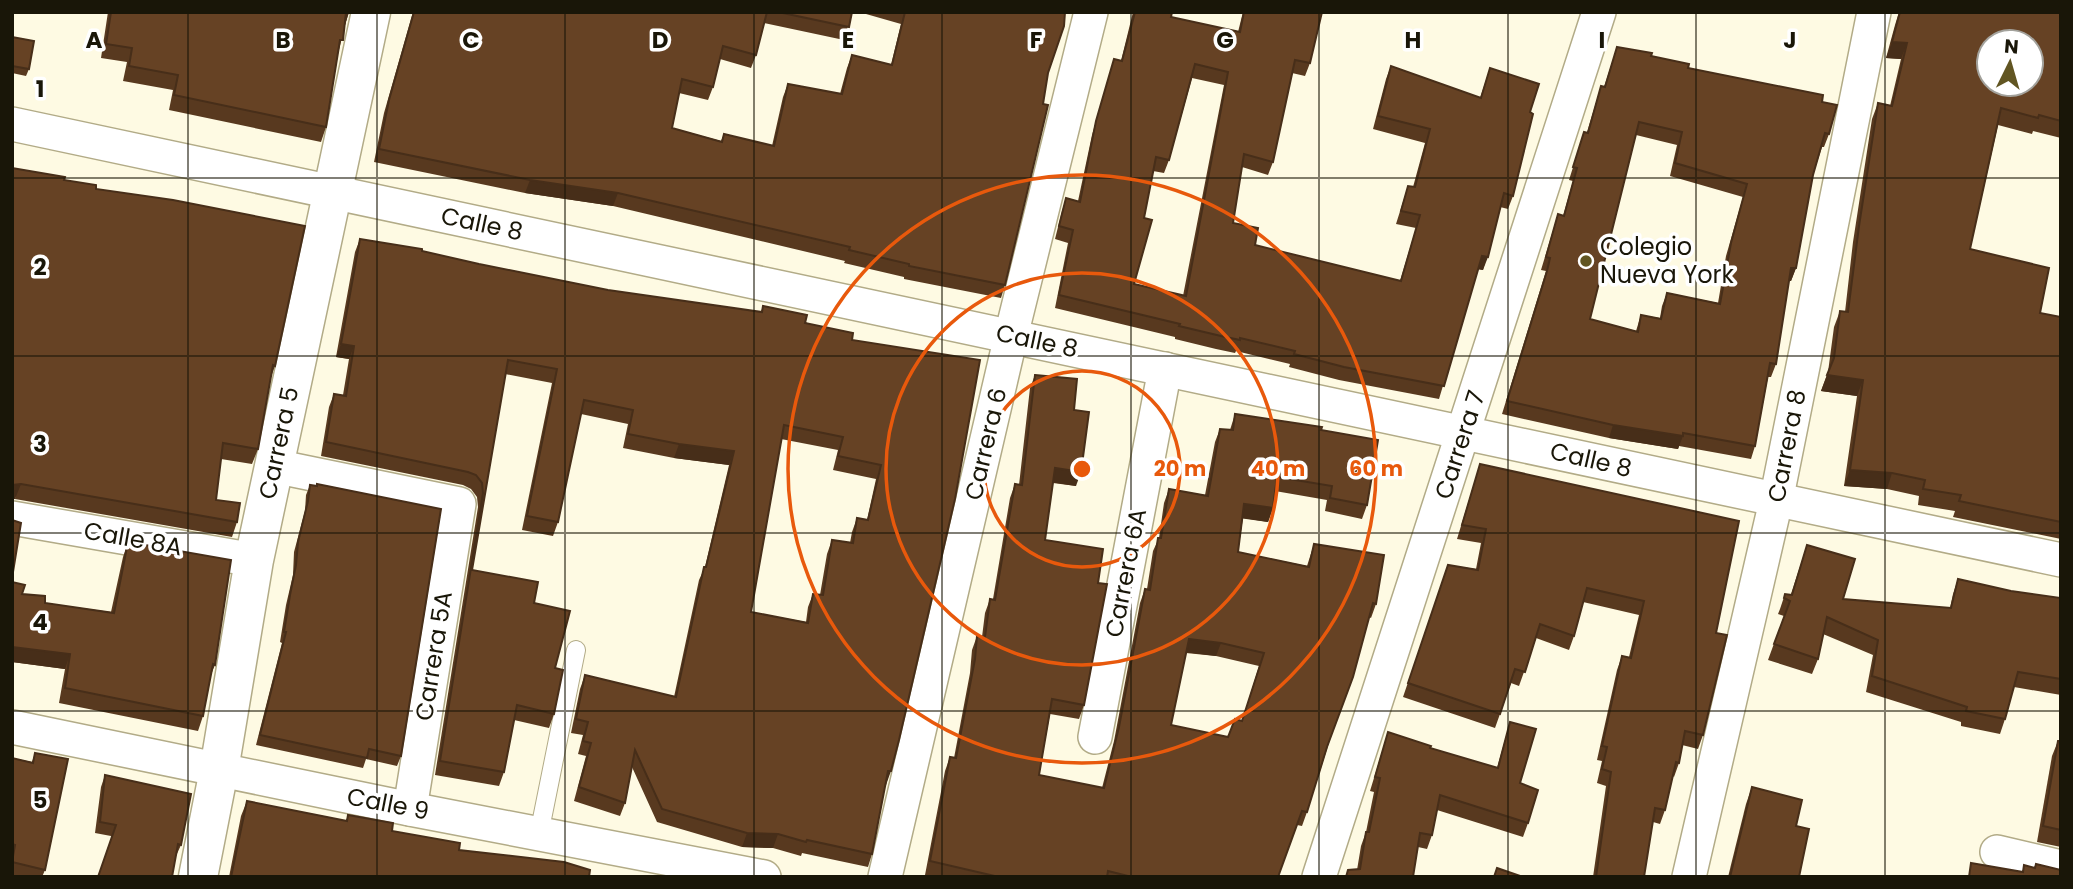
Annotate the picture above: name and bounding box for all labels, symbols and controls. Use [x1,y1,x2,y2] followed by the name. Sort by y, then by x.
[86,24,103,56] text: A
[275,24,291,56] text: B
[462,24,480,56] text: C
[652,24,668,56] text: D
[842,24,854,56] text: E
[1030,24,1042,56] text: F
[1216,24,1234,56] text: G
[1405,24,1421,56] text: H
[1599,24,1605,56] text: I
[1783,24,1797,56] text: J
[1975,28,2045,98] north arrow
[2003,32,2020,61] text: N
[36,73,44,105] text: 1
[438,199,526,248] street label: Calle 8
[1600,230,1735,291] place label: Colegio Nueva York
[33,251,47,283] text: 2
[1578,253,1594,269] marker: Colegio Nueva York
[993,316,1081,365] street label: Calle 8
[250,384,307,502] street label: Carrera 5
[957,384,1014,503] street label: Carrera 6
[1426,386,1493,503] street label: Carrera 7
[1759,387,1814,505] street label: Carrera 8
[33,428,47,460] text: 3
[1547,434,1635,485] street label: Calle 8
[1154,454,1206,483] text: 20 m
[1251,454,1305,483] text: 40 m
[1349,454,1403,483] text: 60 m
[1070,457,1094,481] centre of rings
[1097,506,1154,640] street label: Carrera 6A
[81,514,185,563] street label: Calle 8A
[407,589,460,723] street label: Carrera 5A
[32,606,48,638] text: 4
[344,779,432,828] street label: Calle 9
[33,784,47,816] text: 5

